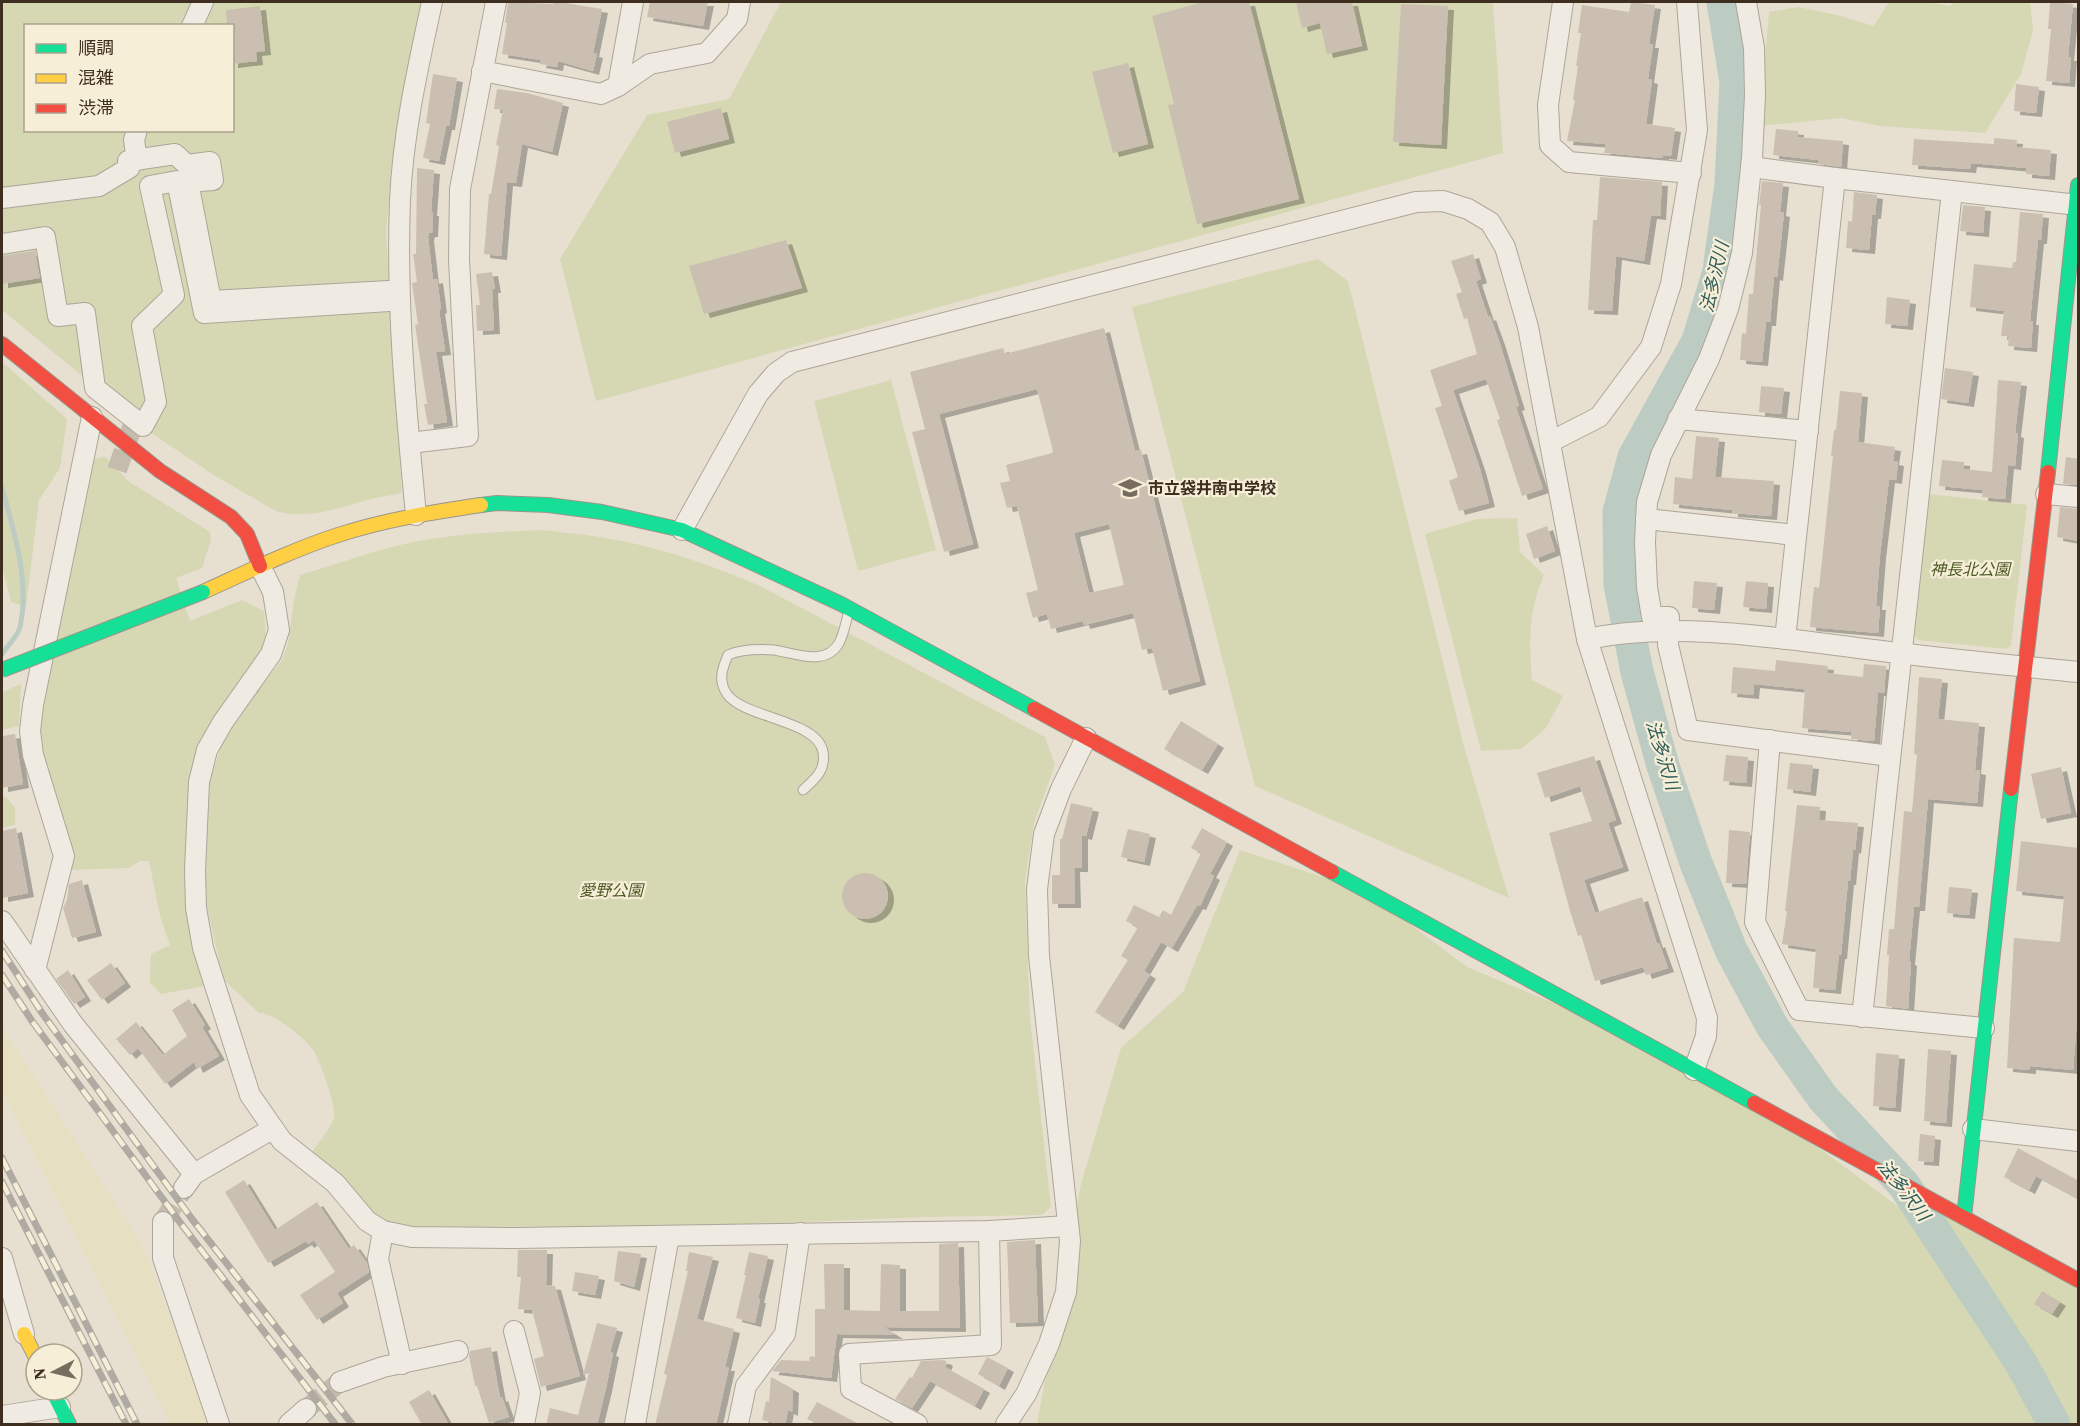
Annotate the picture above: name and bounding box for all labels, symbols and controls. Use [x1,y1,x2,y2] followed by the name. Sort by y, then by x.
[24,24,234,132] legend
[78,35,114,60] text: 順調
[78,65,114,90] text: 混雑
[78,95,114,120] text: 渋滞
[1694,237,1735,315] water label: 法多沢川
[1117,475,1143,501] school or university icon: 市立袋井南中学校
[1148,477,1276,499] place label: 市立袋井南中学校
[1930,558,2012,580] park label: 神長北公園
[1641,717,1686,795] water label: 法多沢川
[579,879,645,901] park label: 愛野公園
[1872,1154,1937,1228] water label: 法多沢川
[24,1342,84,1402] north arrow
[27,1366,51,1381] text: N

